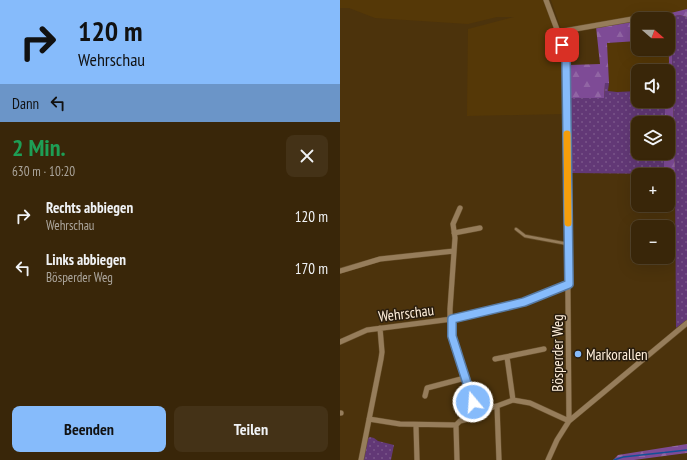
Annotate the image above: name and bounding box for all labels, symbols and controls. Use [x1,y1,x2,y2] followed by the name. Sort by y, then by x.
[78,12,142,49] text: 120 m
[631,12,675,56] north arrow
[631,12,675,264] map controls
[12,16,64,68] icon: right
[545,28,579,62] pin
[551,34,573,56] icon: arrive
[78,48,145,71] text: Wehrschau
[631,64,675,108] button: sound
[47,92,69,114] icon: left
[12,94,39,113] text: Dann
[631,116,675,160] button: layers
[12,132,66,163] text: 2 Min.
[286,135,328,177] button: close
[12,163,75,180] text: 630 m · 10:20
[631,168,675,212] button: +
[46,198,133,217] text: Rechts abbiegen
[12,205,34,227] icon: right
[295,207,328,226] text: 120 m
[46,217,95,234] text: Wehrschau
[631,220,675,264] button: −
[46,250,126,269] text: Links abbiegen
[12,257,34,279] icon: left
[295,259,328,278] text: 170 m
[46,269,113,286] text: Bösperder Weg
[377,300,435,326] street label: Wehrschau
[548,314,567,392] street label: Bösperder Weg
[586,345,648,364] place label: Markorallen
[573,349,583,359] marker: Markorallen
[452,381,494,423] position arrow
[12,406,166,452] button: Beenden
[174,406,328,452] button: Teilen

